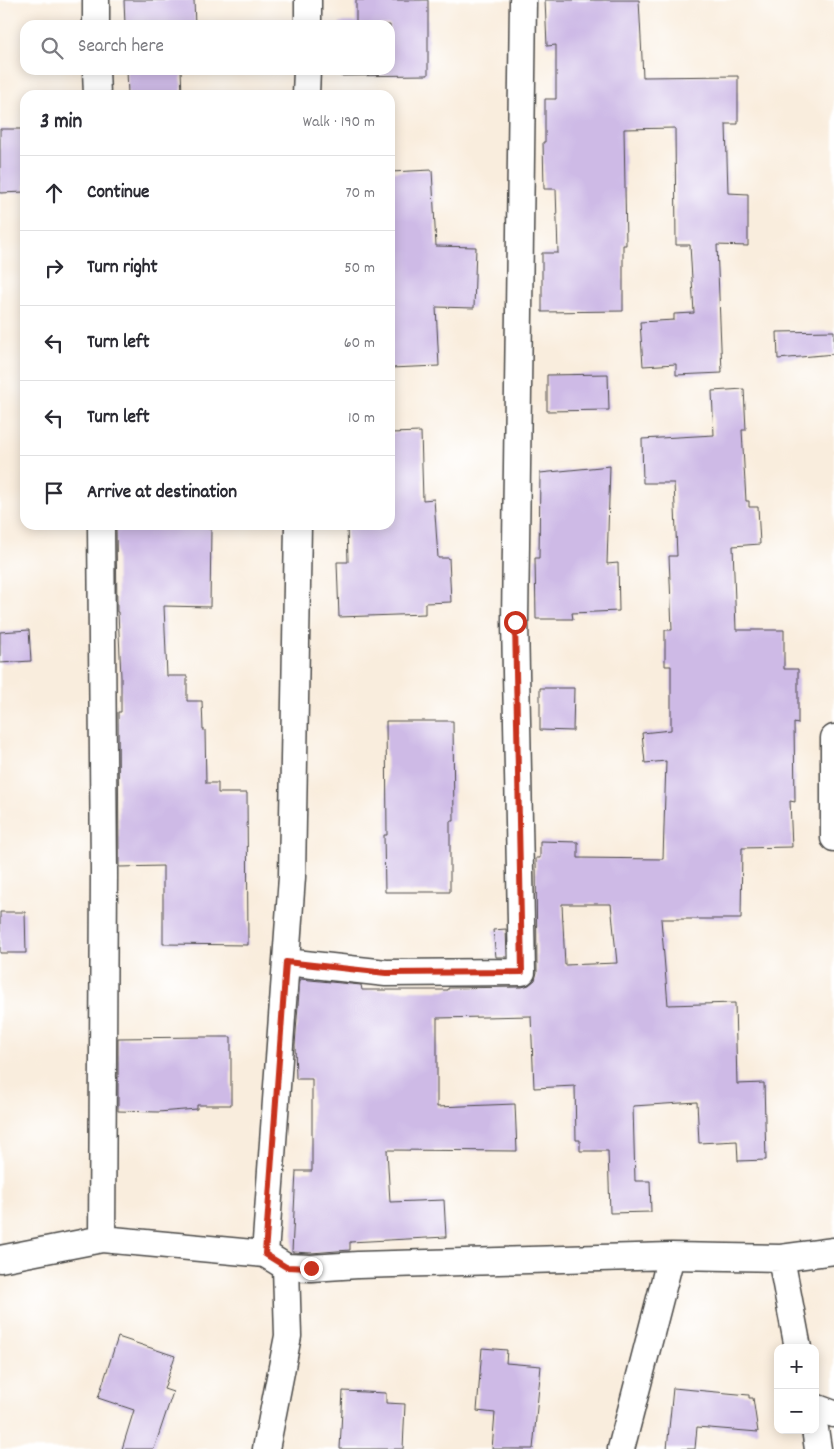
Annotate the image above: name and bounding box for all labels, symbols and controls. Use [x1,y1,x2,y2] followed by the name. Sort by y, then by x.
[20,20,395,75] search box
[38,34,66,62] icon: search
[78,34,164,61] text: Search here
[40,108,82,138] text: 3 min
[303,111,375,134] text: Walk · 190 m
[40,179,68,207] icon: ahead
[87,180,149,207] text: Continue
[345,182,375,205] text: 70 m
[40,254,68,282] icon: right
[87,255,158,282] text: Turn right
[344,257,375,280] text: 50 m
[40,329,68,357] icon: left
[87,330,150,357] text: Turn left
[344,332,375,355] text: 60 m
[40,404,68,432] icon: left
[87,405,150,432] text: Turn left
[348,407,375,430] text: 10 m
[40,479,68,507] icon: arrive
[87,480,237,507] text: Arrive at destination
[504,611,527,634] route start
[300,1257,323,1280] route end
[774,1344,819,1434] map controls
[774,1344,819,1389] button: +
[774,1389,819,1434] button: −

